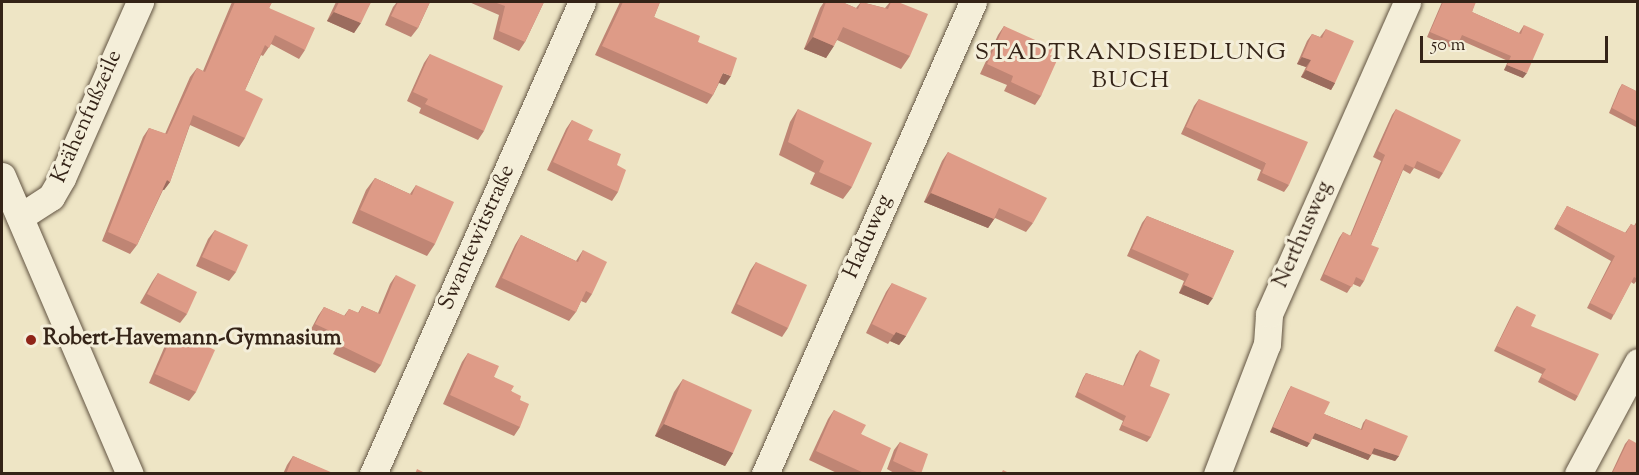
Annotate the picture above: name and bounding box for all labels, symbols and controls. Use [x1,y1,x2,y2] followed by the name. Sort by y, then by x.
[1423,24,1610,62] scale bar
[1431,33,1465,59] text: 50 m
[975,40,1287,96] district label: STADTRANDSIEDLUNG BUCH
[47,46,129,188] street label: Krähenfußzeile
[434,161,522,315] street label: Swantewitstraße
[1269,178,1339,292] street label: Nerthusweg
[839,191,899,283] street label: Haduweg
[43,327,341,353] place label: Robert-Havemann-Gymnasium
[24,333,38,347] marker: Robert-Havemann-Gymnasium

